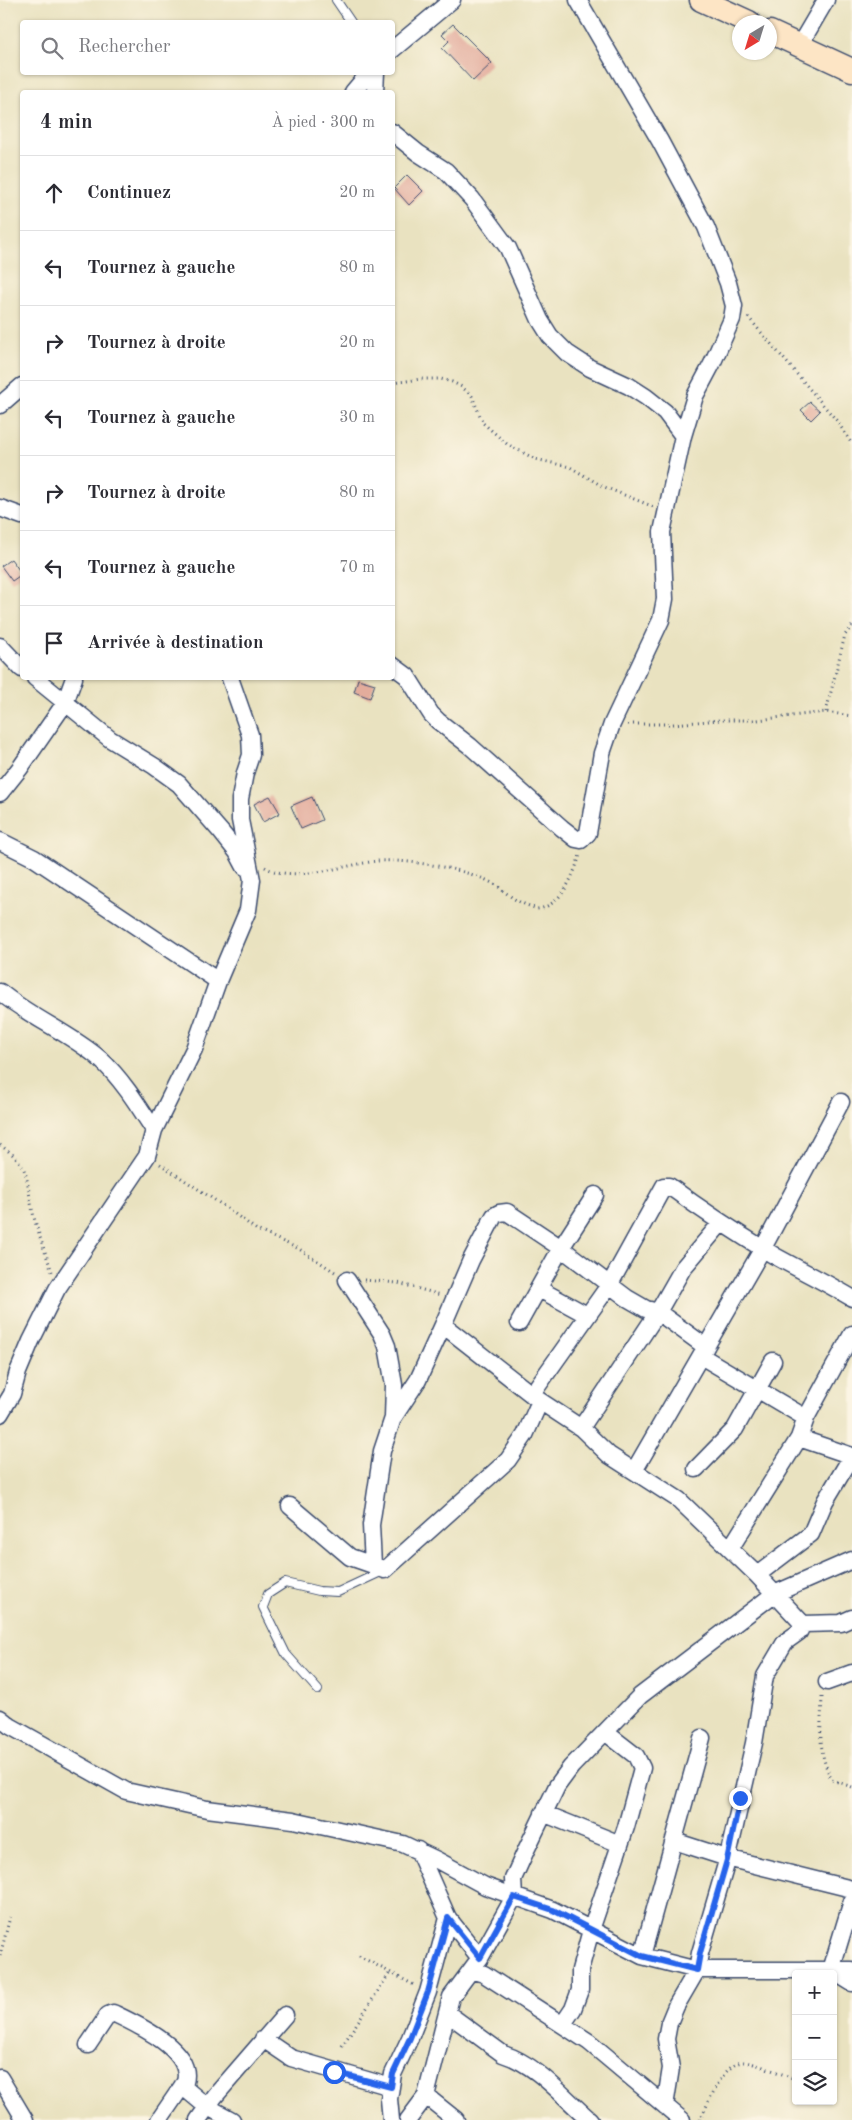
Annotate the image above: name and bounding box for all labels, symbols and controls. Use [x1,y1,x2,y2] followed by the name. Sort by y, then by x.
[732,15,777,60] north arrow
[20,20,395,75] search box
[38,34,66,62] icon: search
[78,38,171,57] text: Rechercher
[40,112,93,133] text: 4 min
[272,115,375,131] text: À pied · 300 m
[40,179,68,207] icon: ahead
[87,184,171,203] text: Continuez
[339,185,375,201] text: 20 m
[40,254,68,282] icon: left
[87,259,235,278] text: Tournez à gauche
[339,260,375,276] text: 80 m
[40,329,68,357] icon: right
[87,334,226,353] text: Tournez à droite
[339,335,375,351] text: 20 m
[40,404,68,432] icon: left
[87,409,235,428] text: Tournez à gauche
[339,410,375,426] text: 30 m
[40,479,68,507] icon: right
[87,484,226,503] text: Tournez à droite
[339,485,375,501] text: 80 m
[40,554,68,582] icon: left
[87,559,235,578] text: Tournez à gauche
[339,560,375,576] text: 70 m
[40,629,68,657] icon: arrive
[87,634,263,653] text: Arrivée à destination
[729,1787,752,1810] route end
[792,1970,837,2105] map controls
[792,1970,837,2015] button: +
[792,2015,837,2060] button: −
[792,2060,837,2105] button: layers
[323,2061,346,2084] route start

